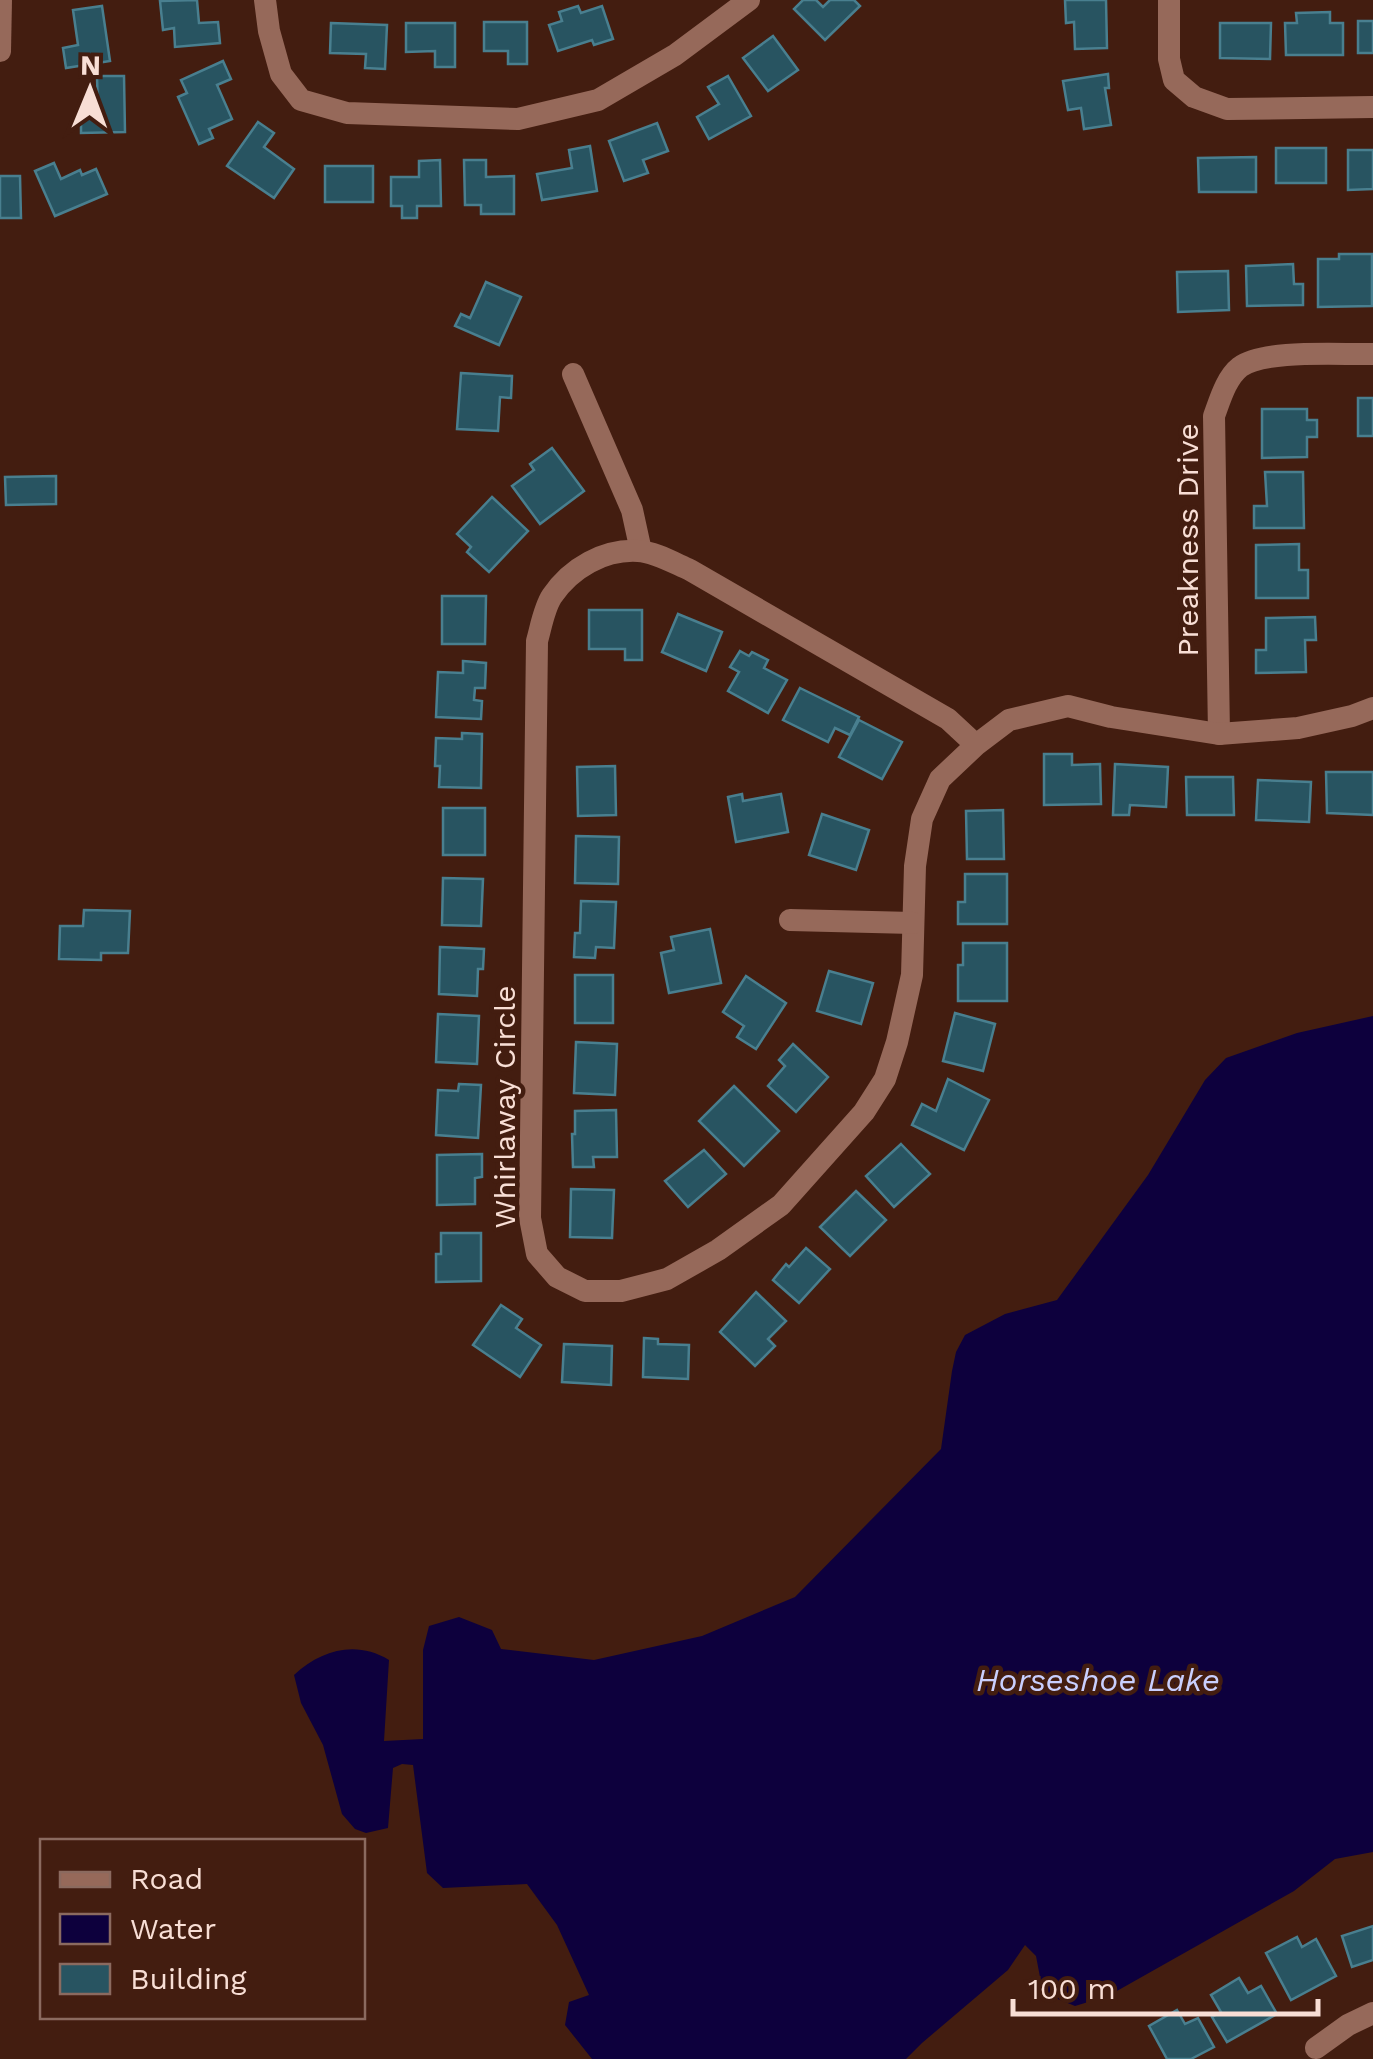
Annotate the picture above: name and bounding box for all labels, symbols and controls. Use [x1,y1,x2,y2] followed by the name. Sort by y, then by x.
[40,40,140,140] north arrow
[80,49,101,82] text: N
[1170,423,1205,657] street label: Preakness Drive
[487,986,522,1228] street label: Whirlaway Circle
[976,1661,1220,1699] water label: Horseshoe Lake
[40,1839,365,2019] legend
[130,1861,203,1896] text: Road
[130,1911,216,1946] text: Water
[1013,1954,1318,2016] scale bar
[130,1961,247,1996] text: Building
[1028,1971,1116,2006] text: 100 m

